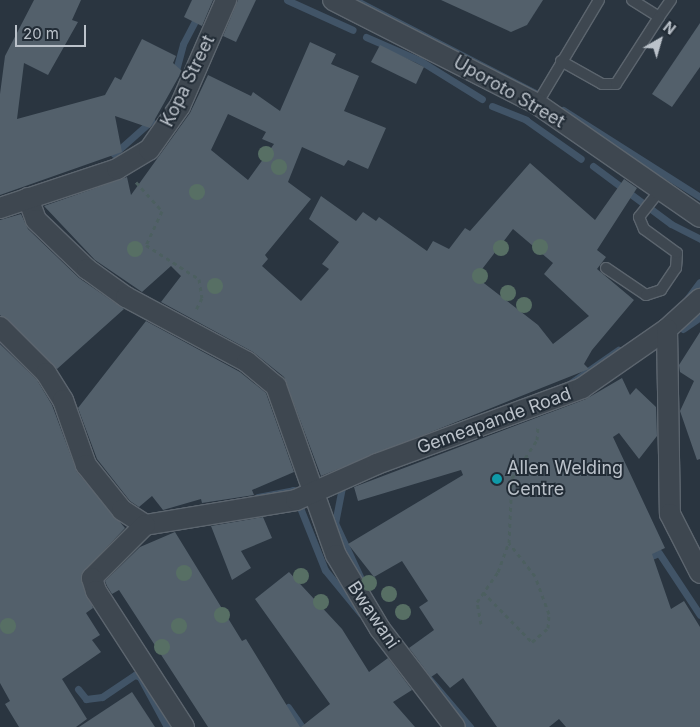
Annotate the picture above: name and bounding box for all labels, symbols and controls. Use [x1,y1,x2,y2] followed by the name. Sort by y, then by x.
[18,15,89,47] scale bar
[635,15,685,65] north arrow
[660,18,679,38] text: N
[23,24,59,43] text: 20 m
[157,32,219,130] street label: Kopa Street
[450,51,568,133] street label: Uporoto Street
[414,383,574,459] street label: Gemeapande Road
[507,458,623,500] place label: Allen Welding Centre
[491,473,503,485] marker: Allen Welding Centre
[343,577,403,653] street label: Bwawani

